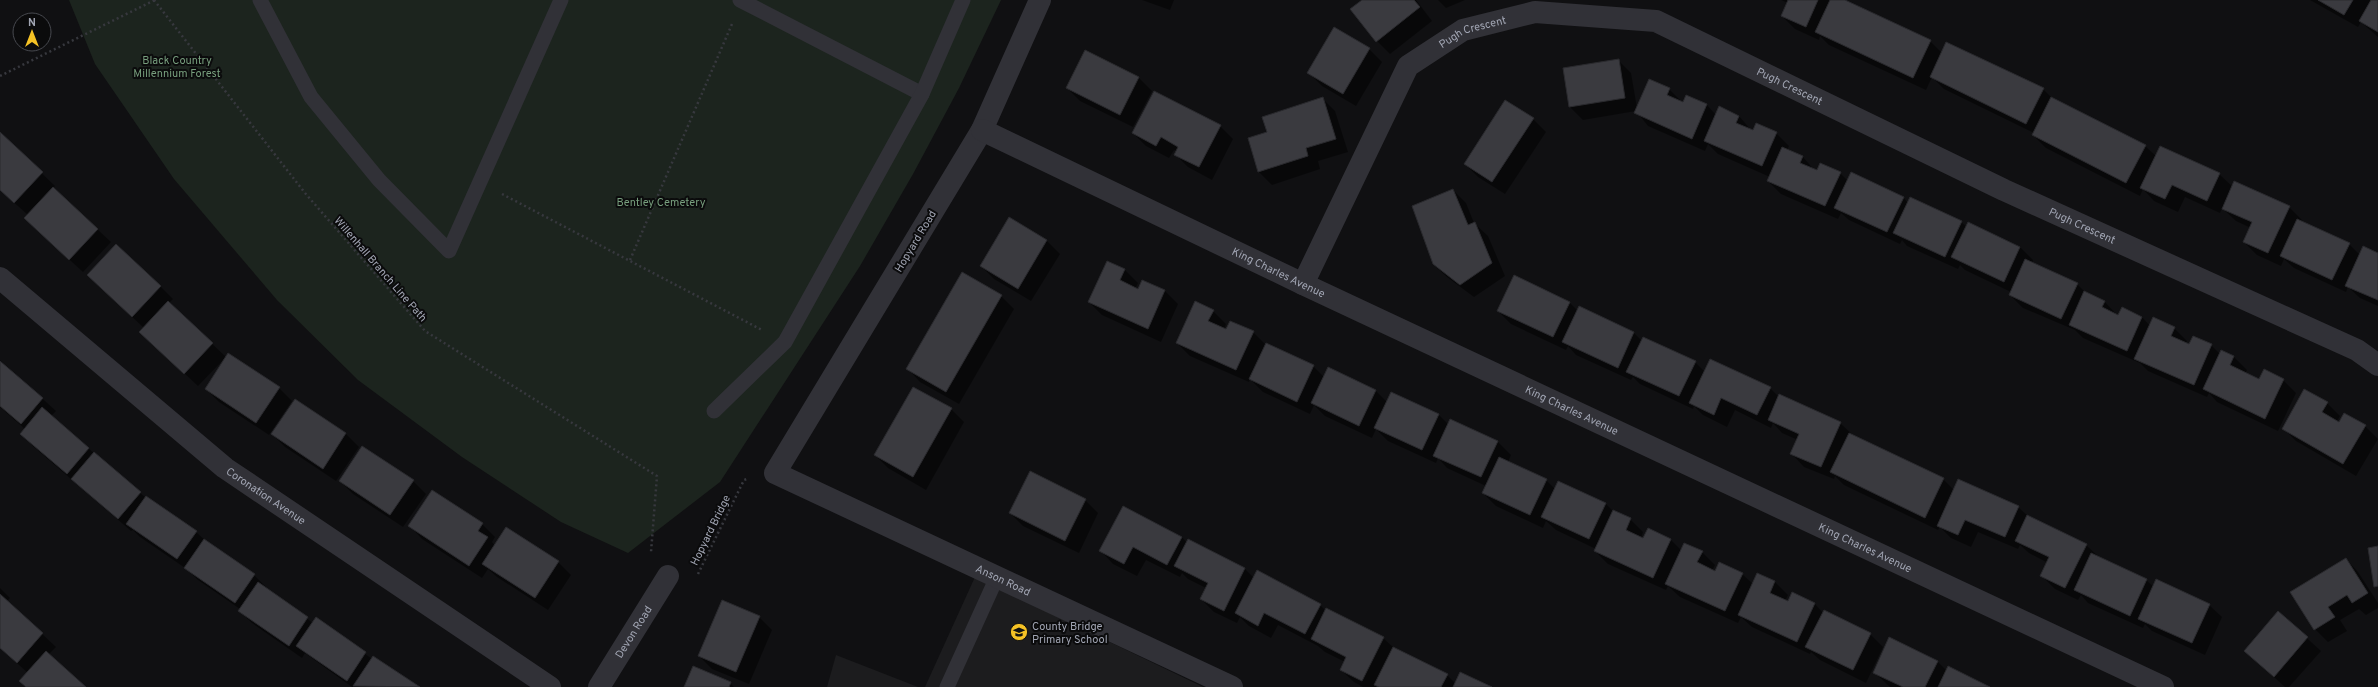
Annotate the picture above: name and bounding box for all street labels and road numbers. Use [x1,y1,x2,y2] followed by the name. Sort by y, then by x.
[1437,13,1508,52] street label: Pugh Crescent
[1754,65,1825,109] street label: Pugh Crescent
[2046,205,2117,248] street label: Pugh Crescent
[892,208,940,275] street label: Hopyard Road
[331,214,430,325] street label: Willenhall Branch Line Path
[1229,245,1327,301] street label: King Charles Avenue
[1523,383,1621,439] street label: King Charles Avenue
[223,465,308,528] street label: Coronation Avenue
[688,493,734,568] street label: Hopyard Bridge
[1816,521,1914,576] street label: King Charles Avenue
[973,562,1033,600] street label: Anson Road
[613,604,656,661] street label: Devon Road

